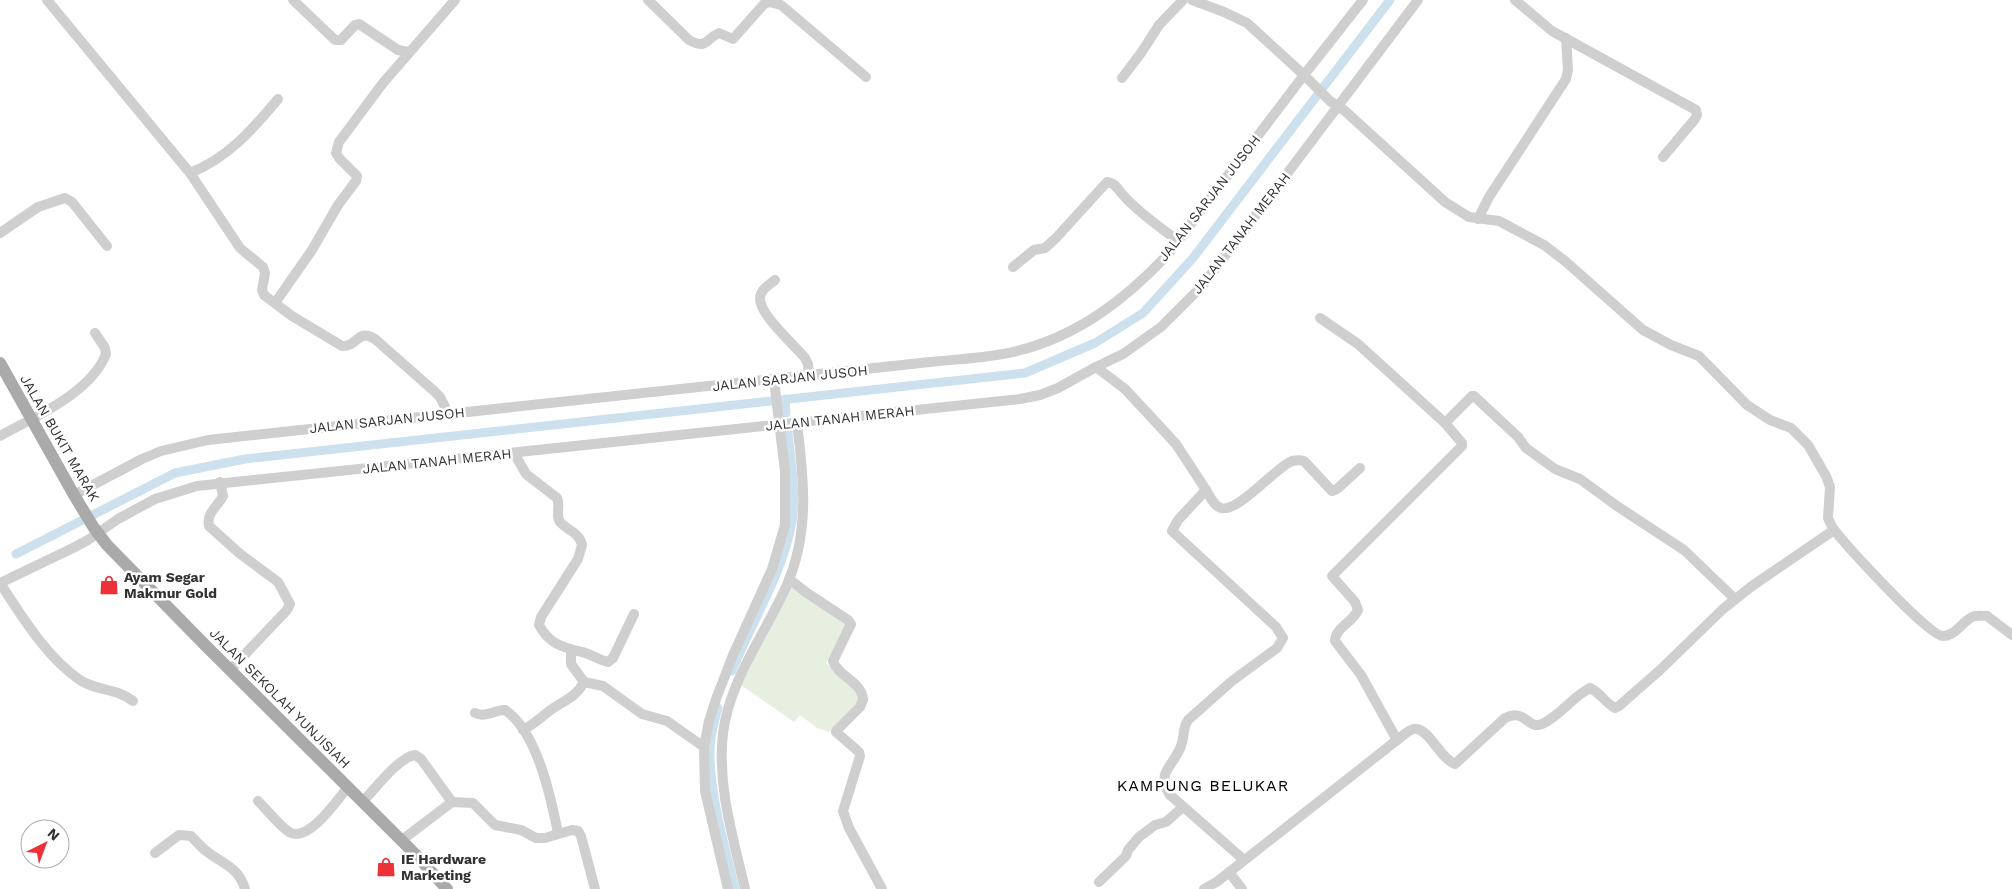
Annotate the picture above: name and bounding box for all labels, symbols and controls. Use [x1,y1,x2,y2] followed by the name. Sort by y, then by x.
[1155,132,1263,264] street label: JALAN SARJAN JUSOH
[1189,169,1293,297] street label: JALAN TANAH MERAH
[712,362,868,394] street label: JALAN SARJAN JUSOH
[17,372,103,504] street label: JALAN BUKIT MARAK
[765,402,915,434] street label: JALAN TANAH MERAH
[309,404,465,436] street label: JALAN SARJAN JUSOH
[362,445,512,477] street label: JALAN TANAH MERAH
[124,569,217,601] place label: Ayam Segar Makmur Gold
[98,574,120,596] shop icon: Ayam Segar Makmur Gold
[207,625,353,771] street label: JALAN SEKOLAH YUNJISIAH
[1117,776,1289,795] district label: KAMPUNG BELUKAR
[20,819,70,869] north arrow
[44,825,63,844] text: N
[401,851,486,883] place label: IE Hardware Marketing
[375,856,397,878] shop icon: IE Hardware Marketing

